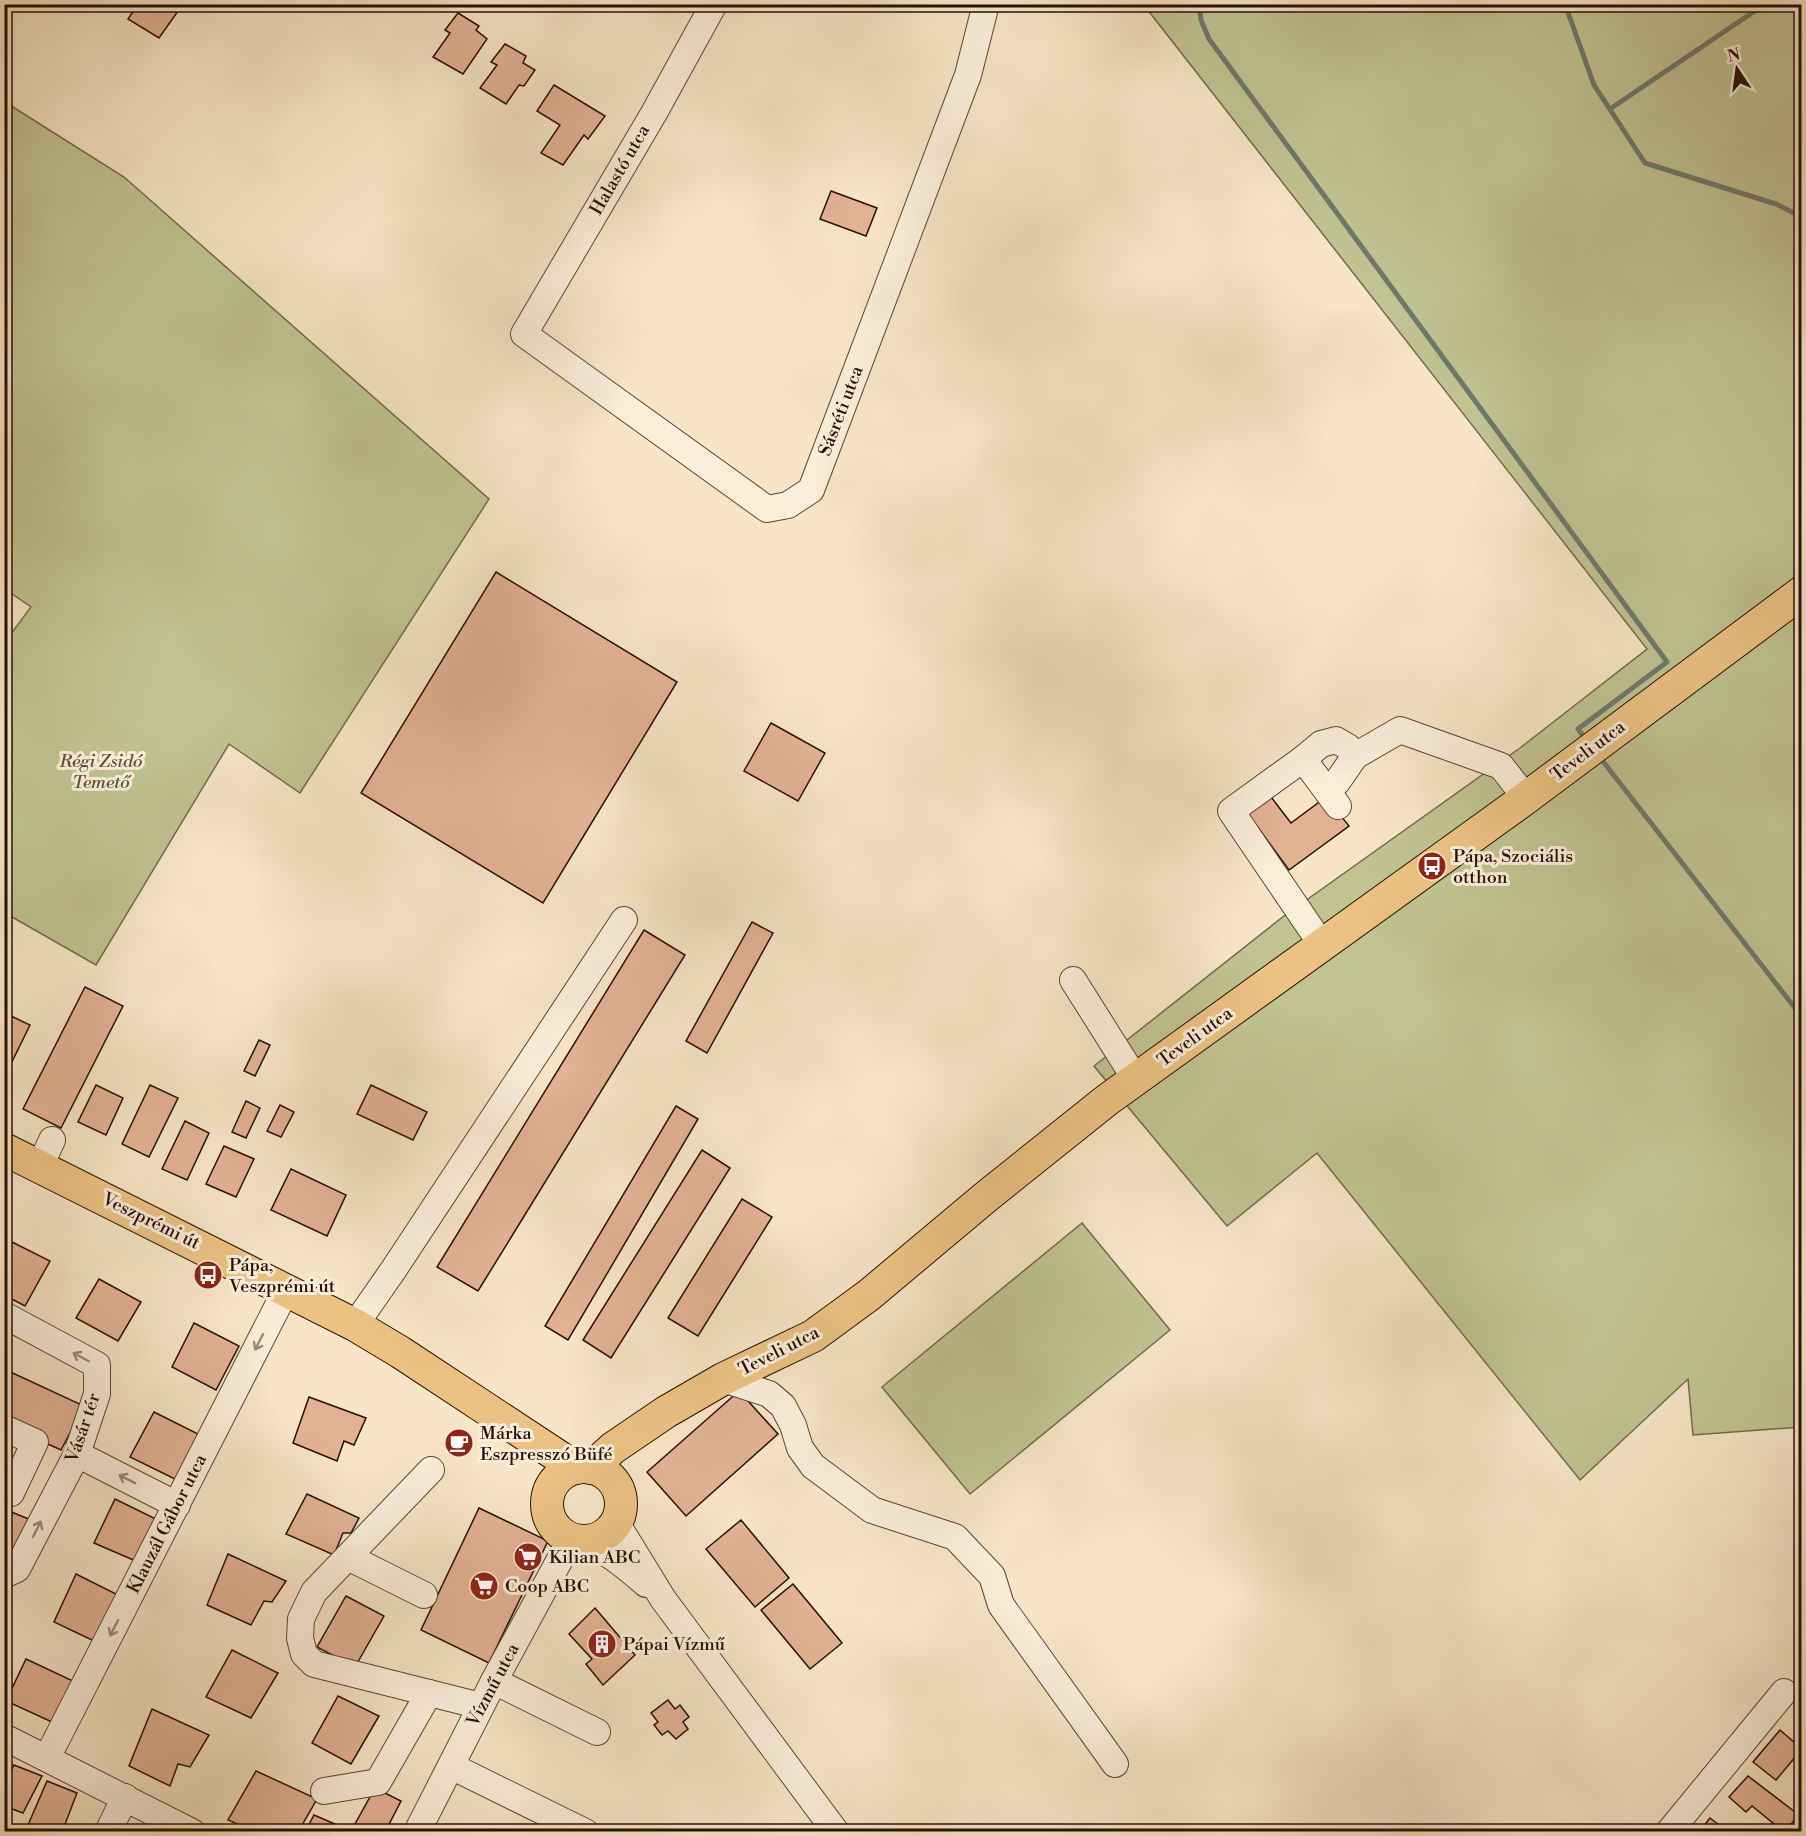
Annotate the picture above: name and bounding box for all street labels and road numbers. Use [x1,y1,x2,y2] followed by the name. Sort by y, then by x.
[585,120,656,219] street label: Halastó utca
[813,362,869,459] street label: Sásréti utca
[1546,715,1631,786] street label: Teveli utca
[1153,1001,1238,1072] street label: Teveli utca
[97,1187,204,1255] street label: Veszprémi út
[735,1321,824,1381] street label: Teveli utca
[60,1390,106,1467] street label: Vásár tér
[122,1450,212,1598] street label: Klauzál Gábor utca
[461,1639,525,1731] street label: Vízmű utca

